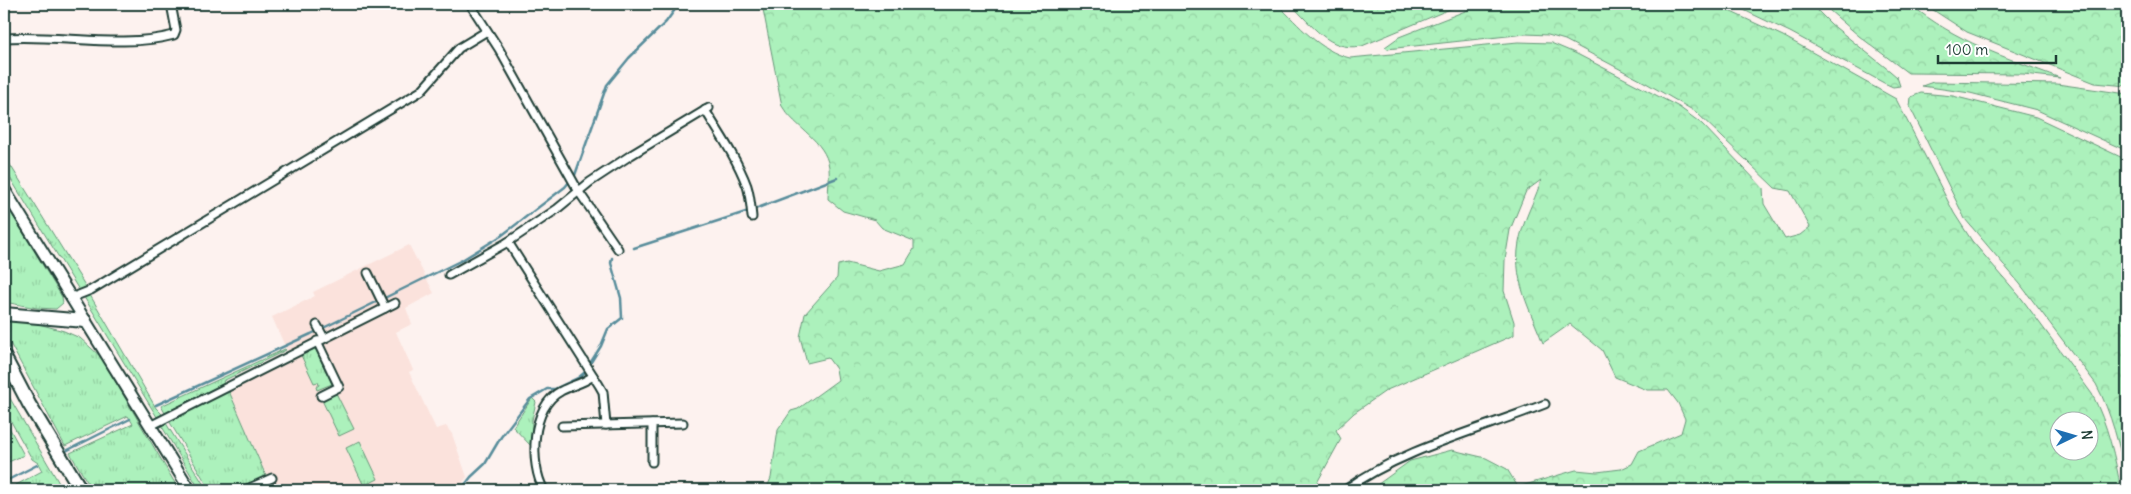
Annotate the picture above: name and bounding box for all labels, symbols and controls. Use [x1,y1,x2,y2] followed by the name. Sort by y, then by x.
[1938,32,2056,64] scale bar
[1946,40,1988,59] text: 100 m
[2048,412,2098,462] north arrow
[2078,429,2096,440] text: N

